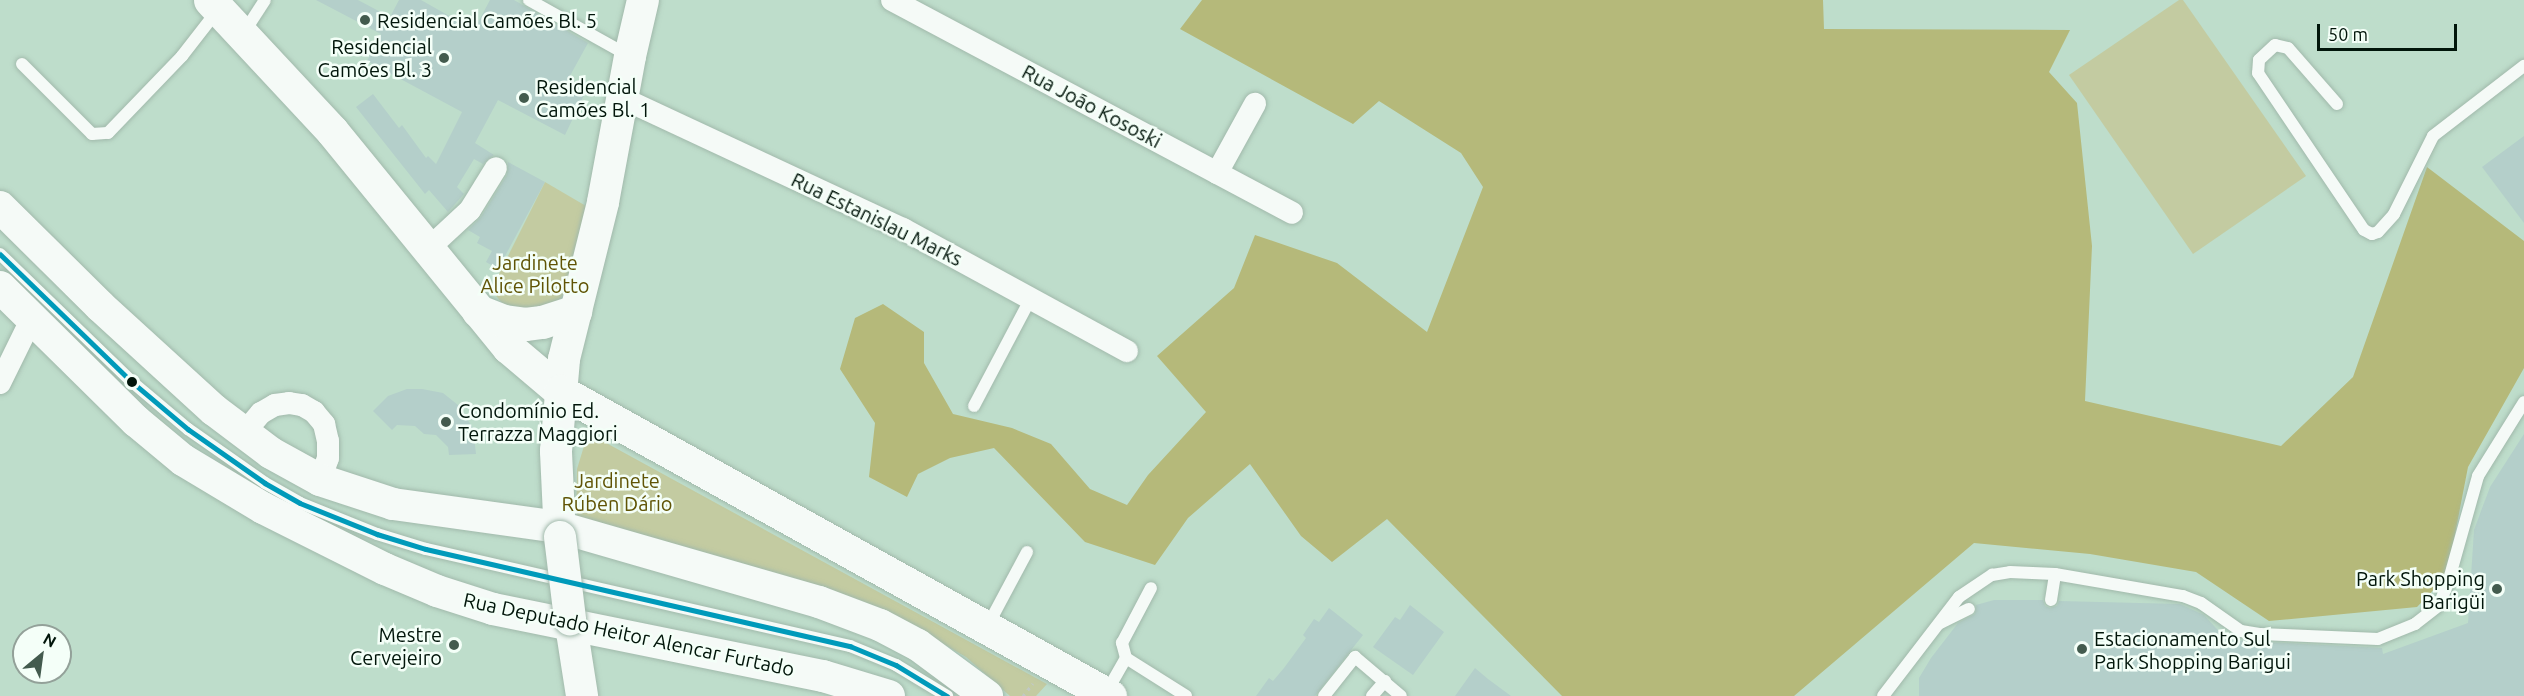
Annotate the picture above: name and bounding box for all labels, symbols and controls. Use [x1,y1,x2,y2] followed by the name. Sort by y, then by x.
[377,8,597,32] place label: Residencial Camões Bl. 5
[2320,12,2460,50] scale bar
[358,13,372,27] marker: Residencial Camões Bl. 5
[2328,24,2368,44] text: 50 m
[317,34,432,81] place label: Residencial Camões Bl. 3
[437,51,451,65] marker: Residencial Camões Bl. 3
[1018,59,1166,153] street label: Rua João Kososki
[536,74,651,121] place label: Residencial Camões Bl. 1
[517,91,531,105] marker: Residencial Camões Bl. 1
[788,167,966,271] street label: Rua Estanislau Marks
[480,251,590,298] park label: Jardinete Alice Pilotto
[126,376,138,388] unlabelled marker
[458,398,617,445] place label: Condomínio Ed. Terrazza Maggiori
[439,415,453,429] marker: Condomínio Ed. Terrazza Maggiori
[561,468,673,515] park label: Jardinete Rúben Dário
[2356,566,2485,613] place label: Park Shopping Barigüi
[2490,582,2504,596] marker: Park Shopping Barigüi
[461,587,797,681] street label: Rua Deputado Heitor Alencar Furtado
[350,622,442,669] place label: Mestre Cervejeiro
[12,624,72,684] north arrow
[2094,626,2291,673] place label: Estacionamento Sul Park Shopping Barigui
[40,629,59,651] text: N
[447,638,461,652] marker: Mestre Cervejeiro
[2075,642,2089,656] marker: Estacionamento Sul Park Shopping Barigui

